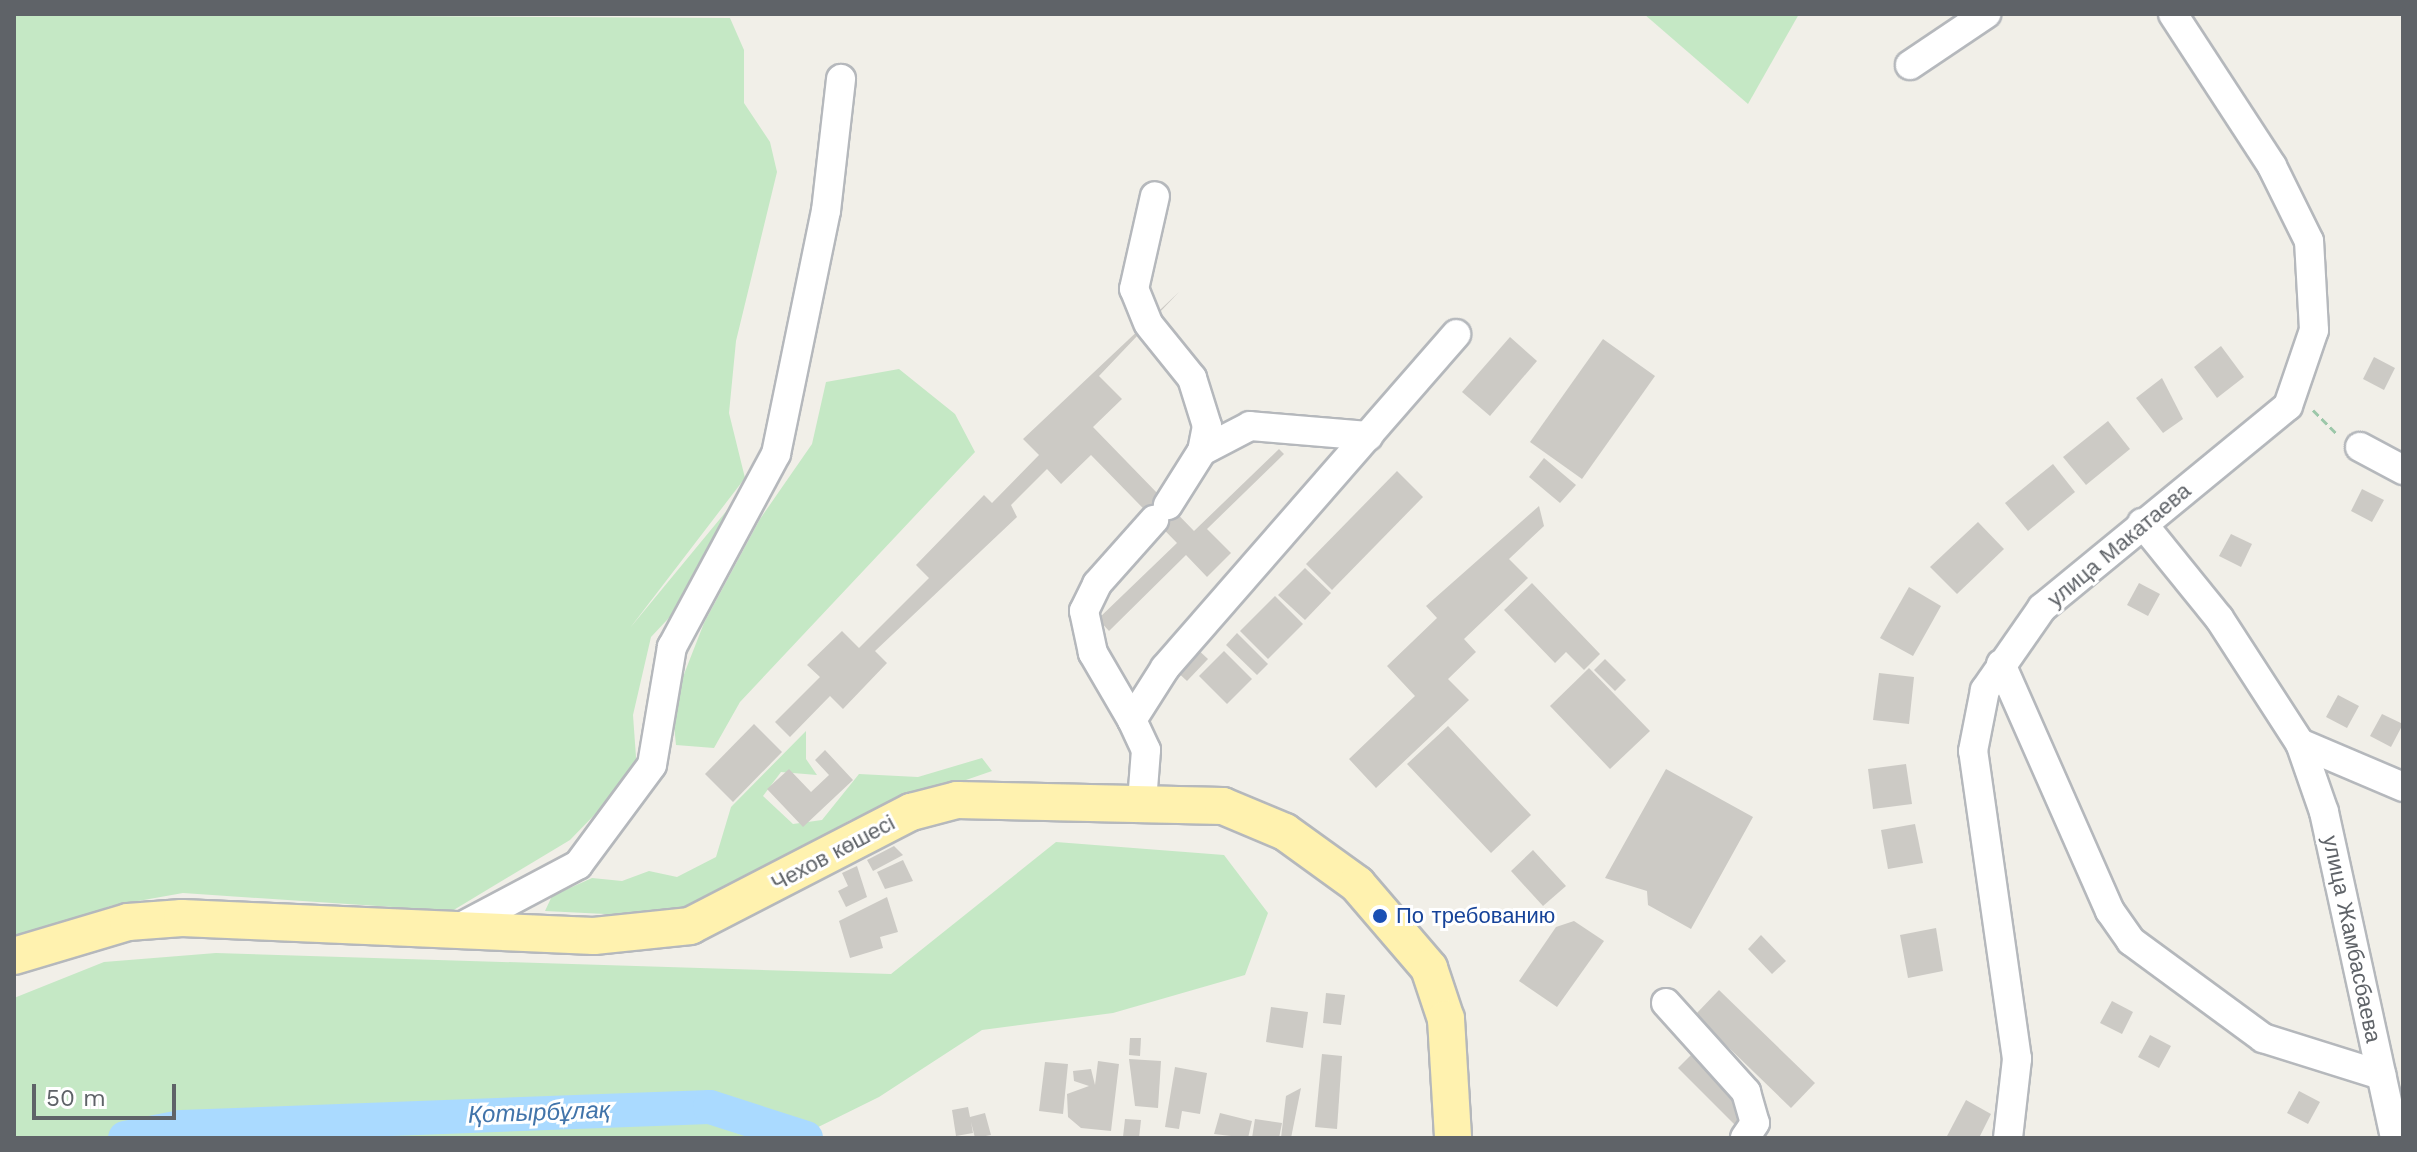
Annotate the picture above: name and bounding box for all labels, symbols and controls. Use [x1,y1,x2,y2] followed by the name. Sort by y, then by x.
[2042,477,2196,613] street label: улица Макатаева
[767,809,899,897] street label: Чехов көшесі
[2317,833,2387,1045] street label: улица Жамбасбаева
[1396,903,1555,929] place label: По требованию
[1371,907,1389,925] marker: По требованию
[36,1068,180,1118] scale bar
[46,1084,106,1112] text: 50 m
[467,1096,611,1130] water label: Қотырбұлақ

